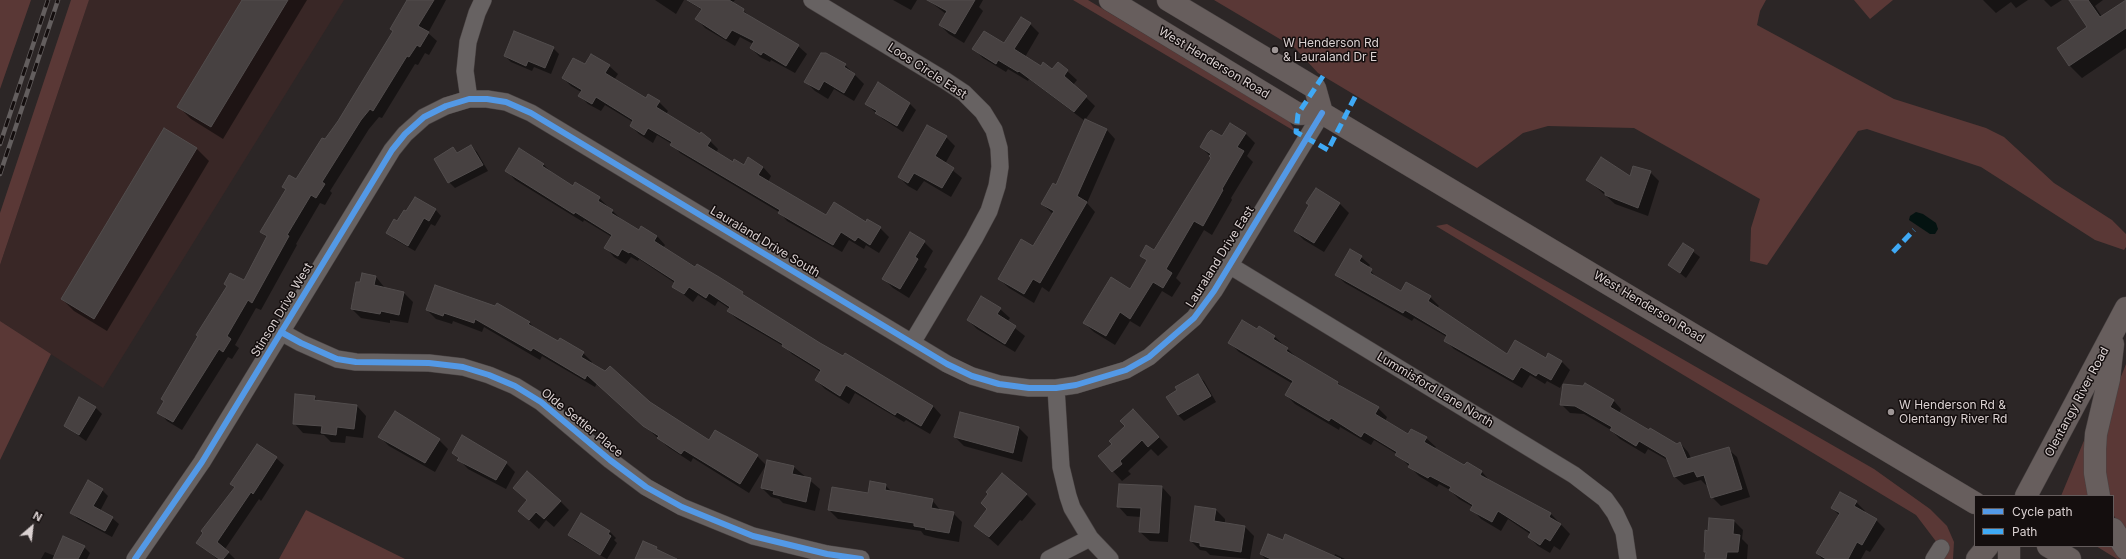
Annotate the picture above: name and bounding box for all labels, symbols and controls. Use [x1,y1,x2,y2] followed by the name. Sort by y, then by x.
[1156,24,1272,102] street label: West Henderson Road
[1283,36,1379,64] place label: W Henderson Rd & Lauraland Dr E
[885,40,969,102] street label: Loos Circle East
[1270,45,1280,55] marker: W Henderson Rd & Lauraland Dr E
[708,204,822,280] street label: Lauraland Drive South
[1183,204,1257,310] street label: Lauraland Drive East
[248,260,316,360] street label: Stinson Drive West
[1591,268,1707,346] street label: West Henderson Road
[2042,345,2112,459] street label: Olentangy River Road
[1374,349,1496,431] street label: Lummisford Lane North
[538,386,626,460] street label: Olde Settler Place
[1899,398,2007,426] place label: W Henderson Rd & Olentangy River Rd
[1886,407,1896,417] marker: W Henderson Rd & Olentangy River Rd
[1974,495,2114,547] legend
[2012,504,2073,519] text: Cycle path
[12,507,52,547] north arrow
[31,508,45,525] text: N
[2012,524,2037,539] text: Path

